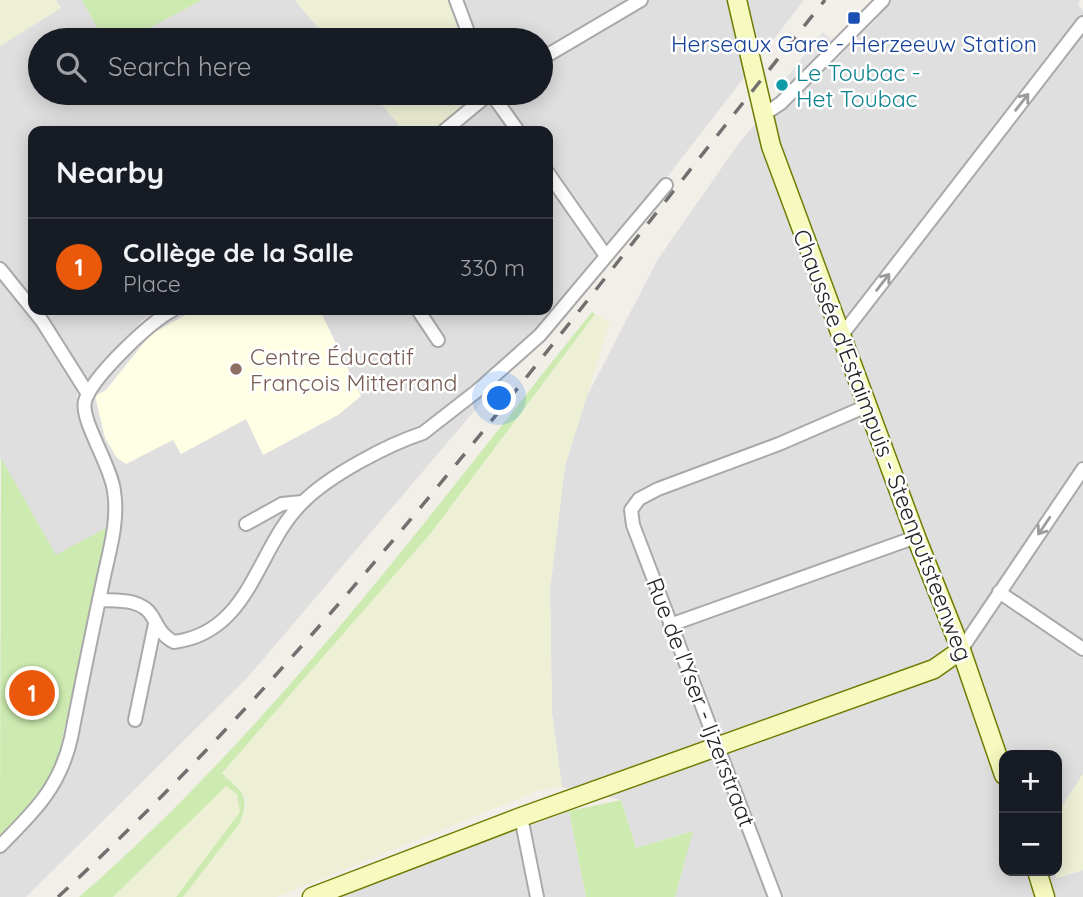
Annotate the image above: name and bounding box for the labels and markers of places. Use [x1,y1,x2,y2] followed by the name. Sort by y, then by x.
[846,10,862,26] marker: Herseaux Gare - Herzeeuw Station
[671,29,1037,58] place label: Herseaux Gare - Herzeeuw Station
[796,58,921,113] place label: Le Toubac - Het Toubac
[774,77,790,93] marker: Le Toubac - Het Toubac
[250,342,457,397] place label: Centre Éducatif François Mitterrand
[228,361,244,377] marker: Centre Éducatif François Mitterrand
[9,667,55,719] pin: 1

